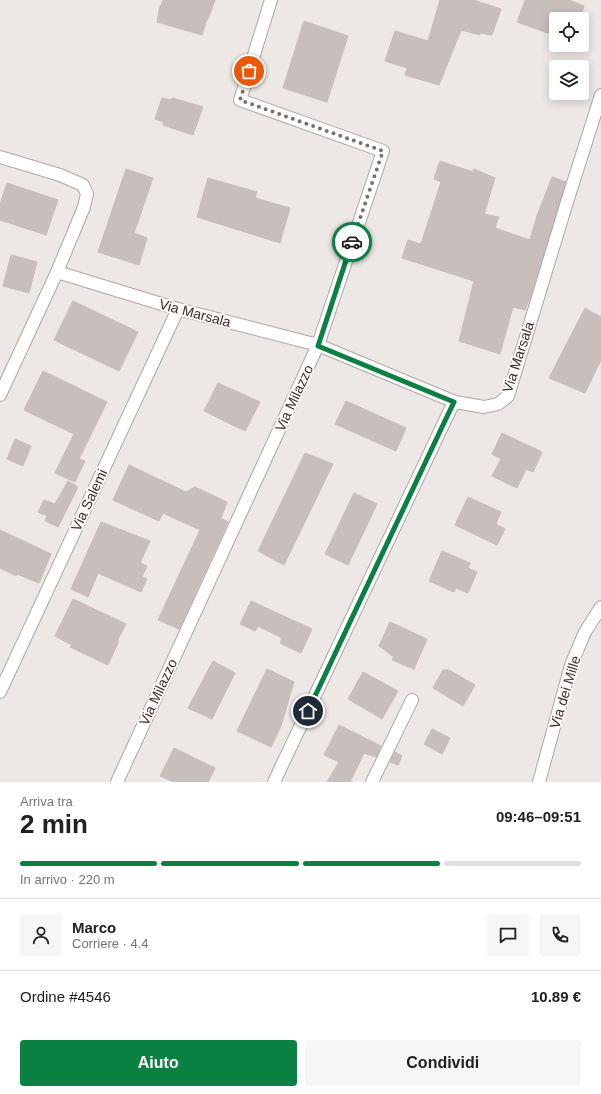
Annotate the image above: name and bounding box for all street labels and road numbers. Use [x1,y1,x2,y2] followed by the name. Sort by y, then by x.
[157,296,233,330] street label: Via Marsala
[499,319,537,395] street label: Via Marsala
[272,362,316,434] street label: Via Milazzo
[68,466,110,534] street label: Via Salemi
[546,653,584,730] street label: Via dei Mille
[136,656,180,728] street label: Via Milazzo

